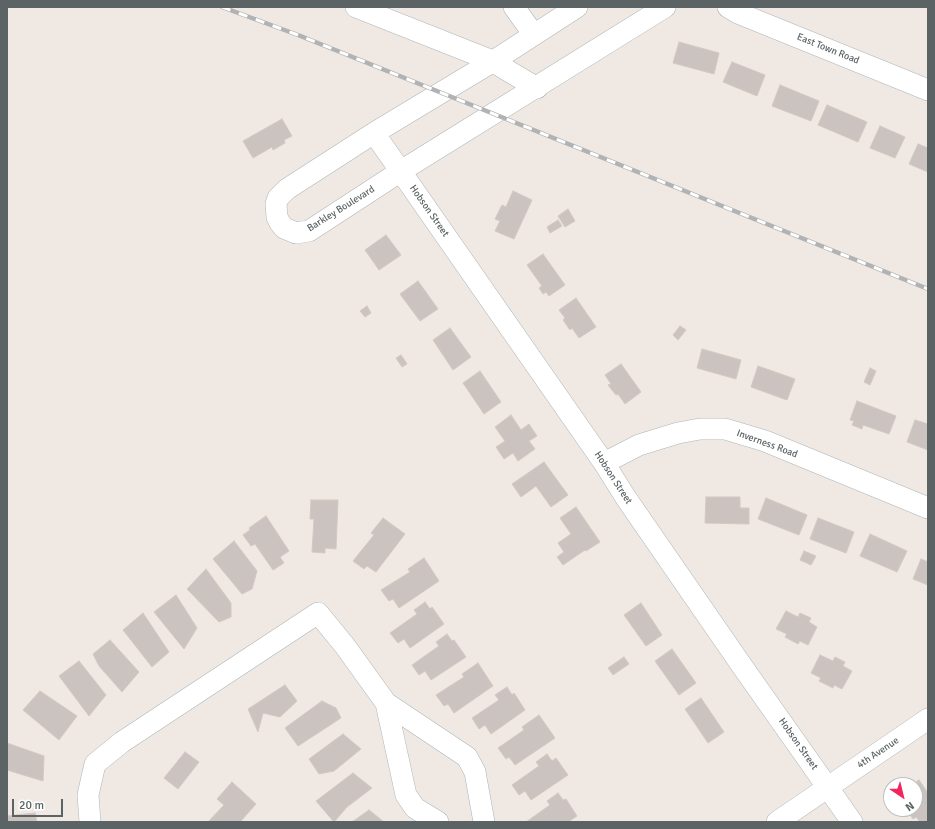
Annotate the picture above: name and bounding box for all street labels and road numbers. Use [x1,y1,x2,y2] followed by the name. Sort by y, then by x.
[795,31,861,67] street label: East Town Road
[305,183,377,235] street label: Barkley Boulevard
[407,183,451,239] street label: Hobson Street
[735,427,799,461] street label: Inverness Road
[591,449,635,507] street label: Hobson Street
[776,716,820,772] street label: Hobson Street
[855,735,901,771] street label: 4th Avenue

